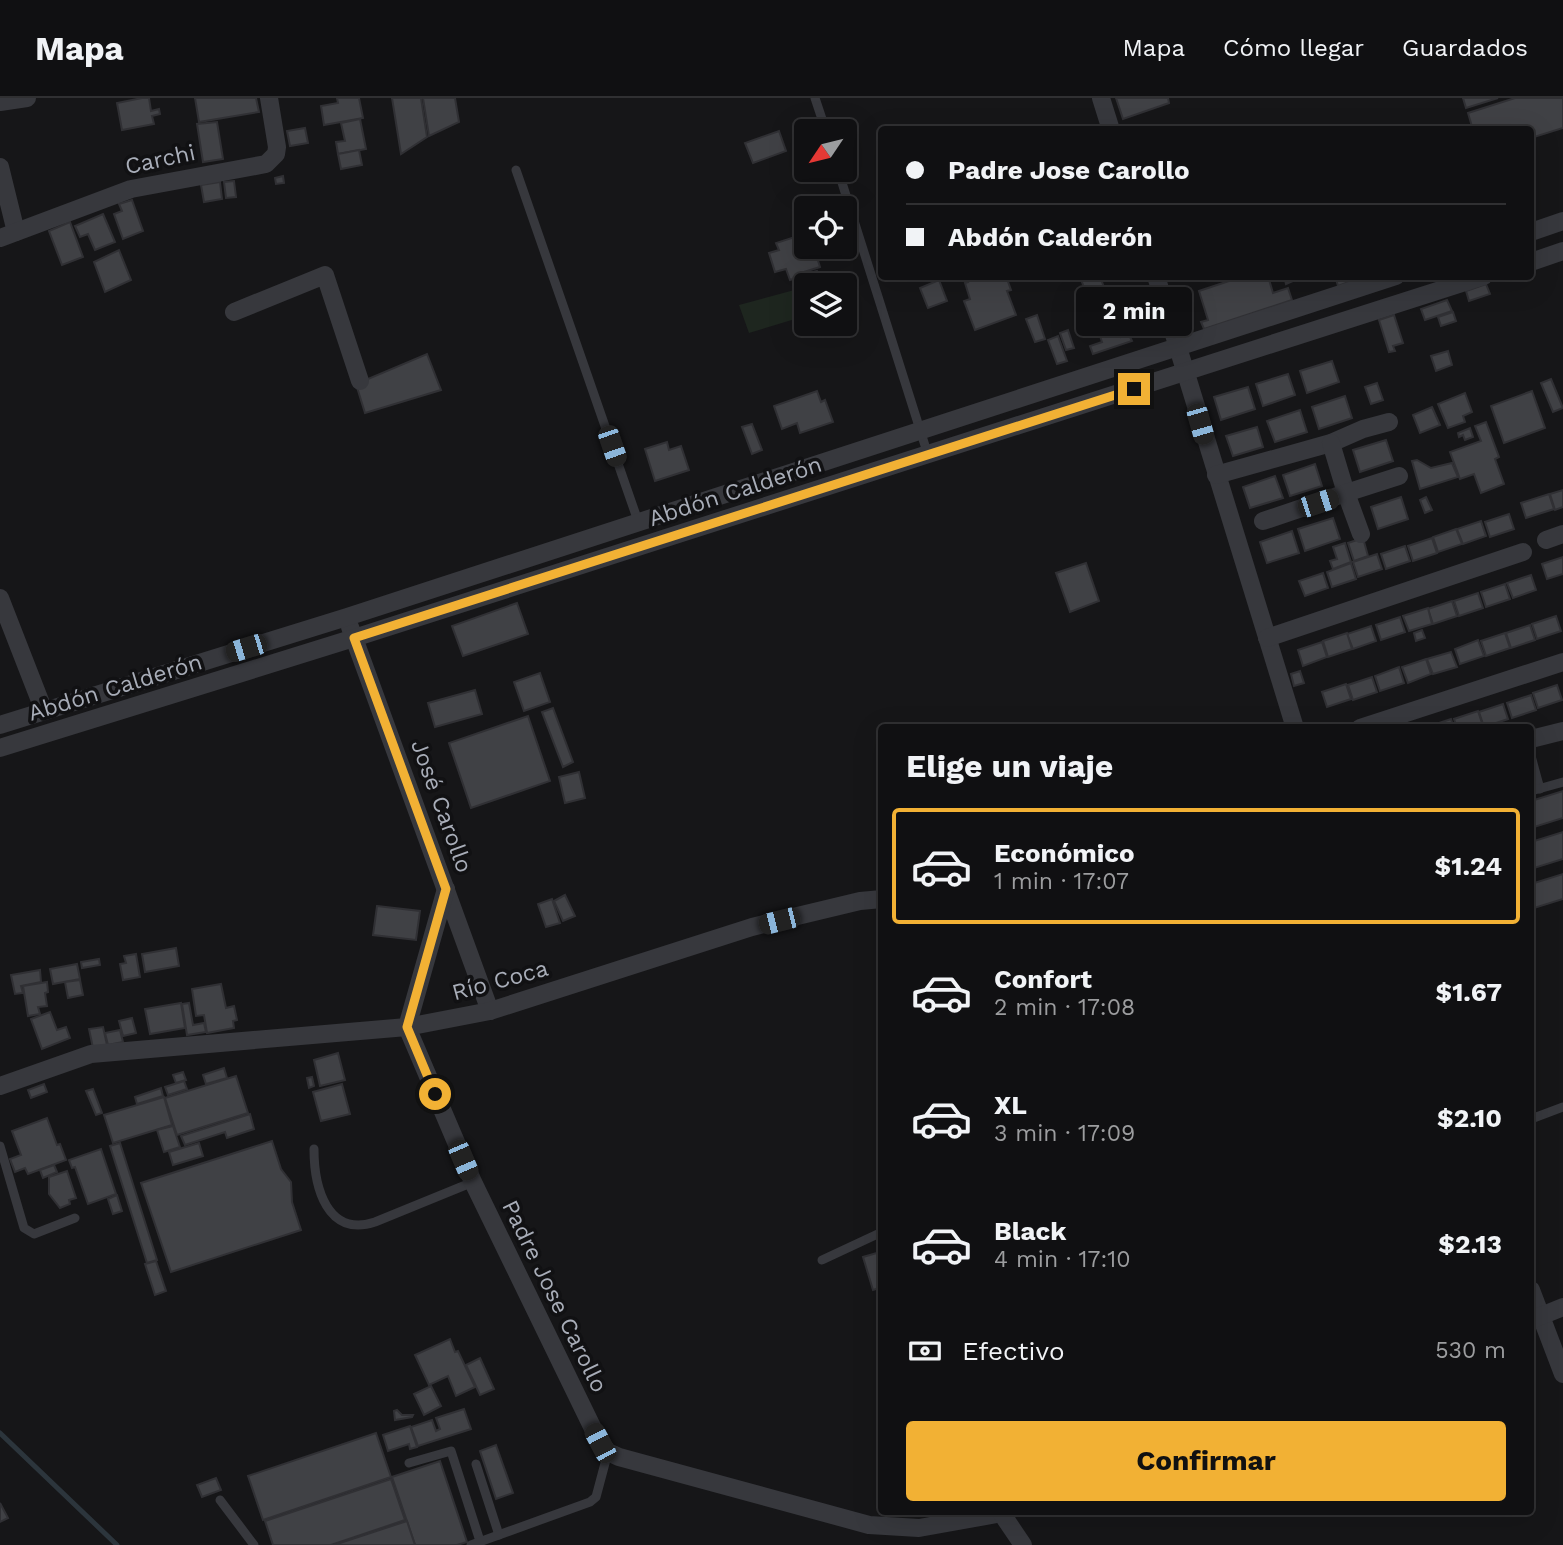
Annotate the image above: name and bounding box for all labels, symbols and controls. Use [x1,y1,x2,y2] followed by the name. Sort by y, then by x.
[35,29,124,68] text: Mapa
[1123,34,1185,62] text: Mapa
[1223,34,1364,62] text: Cómo llegar
[1402,34,1528,62] text: Guardados
[794,119,858,182] north arrow
[794,119,857,336] map controls
[123,139,198,180] street label: Carchi
[948,155,1189,185] text: Padre Jose Carollo
[794,196,857,259] button: locate
[948,222,1153,252] text: Abdón Calderón
[794,273,857,336] button: layers
[1076,288,1192,336] callout: 2 min
[1103,298,1165,325] text: 2 min
[1118,373,1150,405] route end
[1185,401,1216,447] car
[596,423,629,469] car
[645,451,825,532] street label: Abdón Calderón
[1295,487,1342,519] car
[223,632,270,664] car
[25,648,205,727] street label: Abdón Calderón
[405,736,478,876] street label: José Carollo
[906,747,1113,785] text: Elige un viaje
[910,835,973,898] icon: car
[994,838,1135,868] text: Económico
[1435,851,1502,881] text: $1.24
[994,868,1129,895] text: 1 min · 17:07
[757,906,802,936] car
[449,955,551,1006] street label: Río Coca
[910,961,973,1024] icon: car
[994,964,1092,994] text: Confort
[1435,977,1502,1007] text: $1.67
[994,994,1135,1021] text: 2 min · 17:08
[419,1078,451,1110] route start
[910,1087,973,1150] icon: car
[994,1090,1027,1120] text: XL
[1437,1103,1502,1133] text: $2.10
[994,1120,1135,1147] text: 3 min · 17:09
[446,1137,481,1183] car
[496,1196,613,1397] street label: Padre Jose Carollo
[910,1213,973,1276] icon: car
[994,1216,1066,1246] text: Black
[1438,1229,1502,1259] text: $2.13
[994,1246,1131,1273] text: 4 min · 17:10
[906,1332,944,1370] icon: cash
[962,1336,1065,1366] text: Efectivo
[1435,1337,1506,1364] text: 530 m
[581,1420,620,1466] car
[906,1421,1506,1501] button: Confirmar

